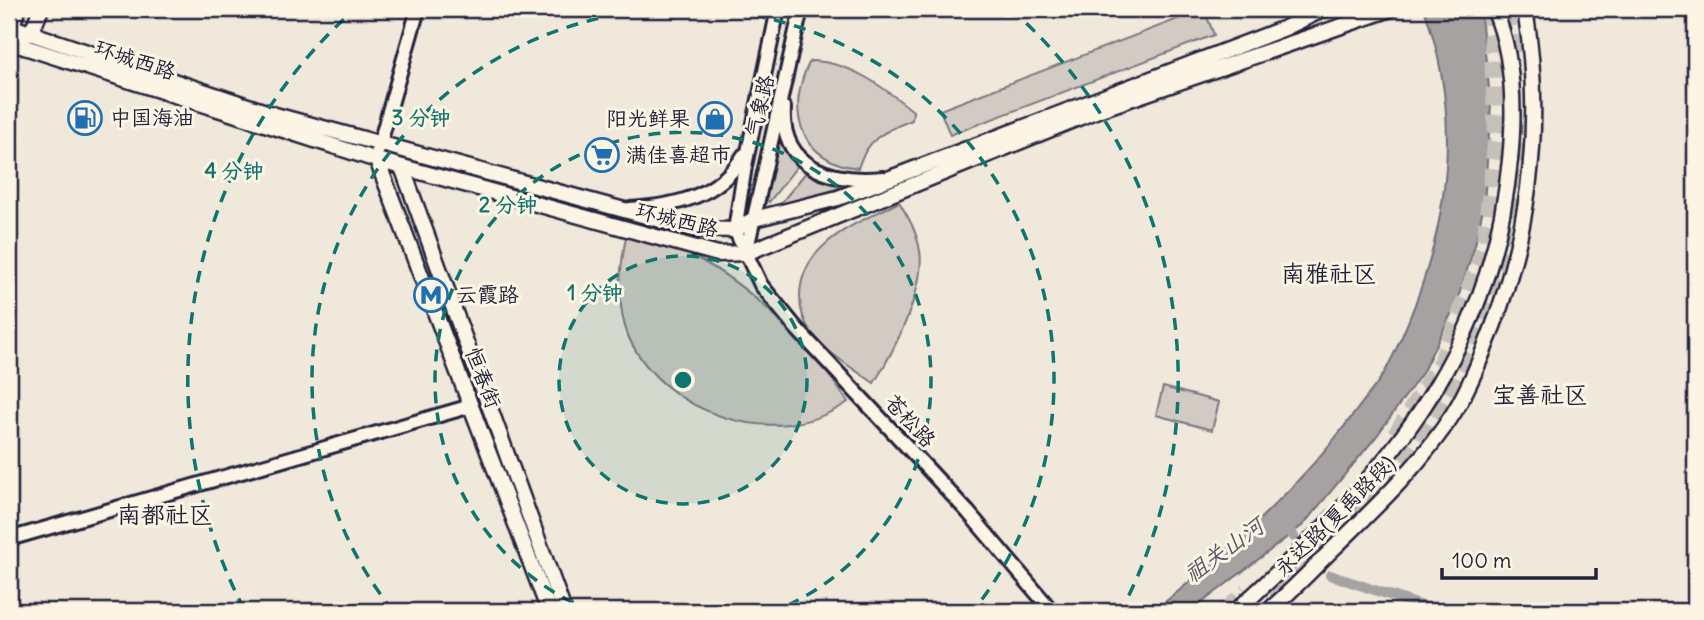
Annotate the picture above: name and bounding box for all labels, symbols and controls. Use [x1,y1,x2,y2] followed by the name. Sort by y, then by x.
[91,34,179,85] street label: 环城西路
[739,72,780,140] street label: 气象路
[66,99,104,137] fuel station icon: 中国海油
[696,100,734,138] shop icon: 阳光鲜果
[110,104,194,131] place label: 中国海油
[392,104,450,131] text: 3 分钟
[606,105,690,132] place label: 阳光鲜果
[583,136,621,174] supermarket icon: 满佳喜超市
[626,141,731,168] place label: 满佳喜超市
[204,157,264,184] text: 4 分钟
[479,191,537,218] text: 2 分钟
[633,196,721,243] street label: 环城西路
[1281,258,1377,288] district label: 南雅社区
[412,276,450,314] metro station icon: 云霞路
[567,279,623,306] text: 1 分钟
[456,281,519,308] place label: 云霞路
[460,344,507,412] street label: 恒春街
[671,368,695,392] centre of rings
[1492,379,1588,409] district label: 宝善社区
[879,388,942,453] street label: 苍松路
[1269,450,1401,582] street label: 永达路(夏禹路段)
[117,499,213,529] district label: 南都社区
[1178,508,1273,588] water label: 祖关山河
[1442,536,1596,580] scale bar
[1452,547,1511,574] text: 100 m

